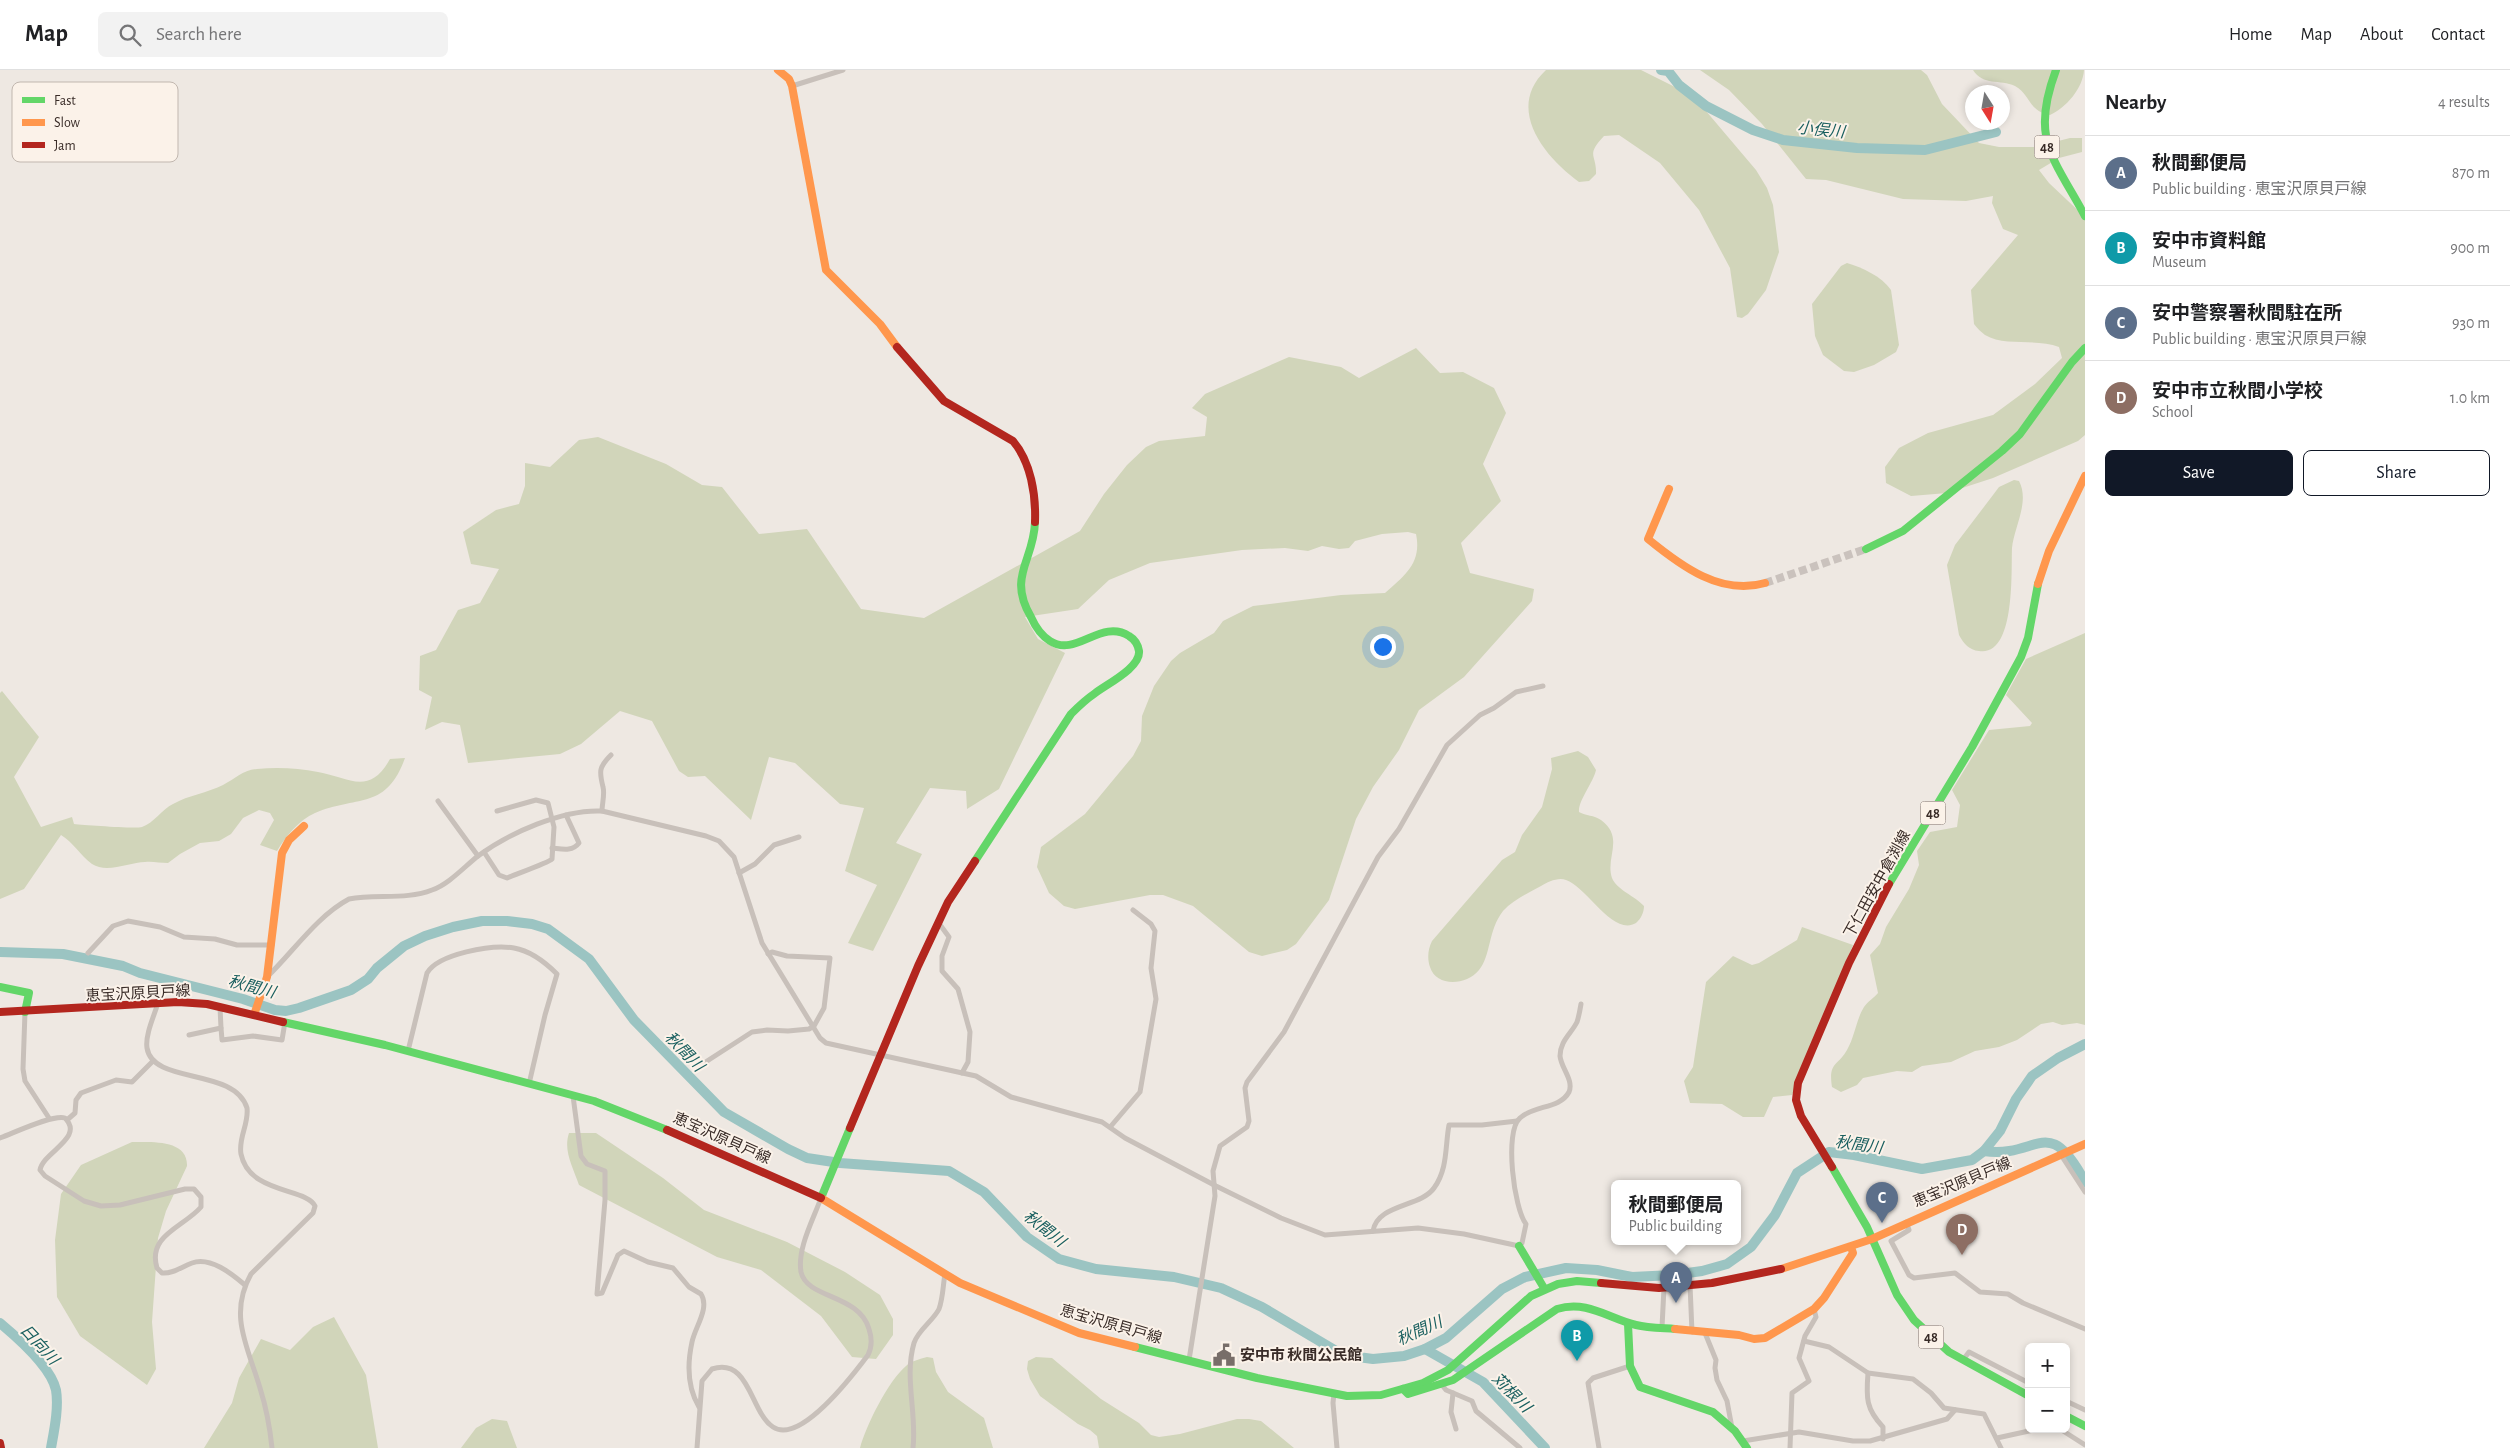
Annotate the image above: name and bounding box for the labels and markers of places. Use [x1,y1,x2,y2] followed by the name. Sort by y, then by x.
[1866,1182,1898,1223] pin: C
[1946,1214,1978,1255] pin: D
[1660,1262,1692,1303] pin: A
[1561,1320,1593,1361] pin: B
[1211,1342,1237,1368] public building icon: 安中市 秋間公民館
[1240,1347,1362,1363] place label: 安中市 秋間公民館

